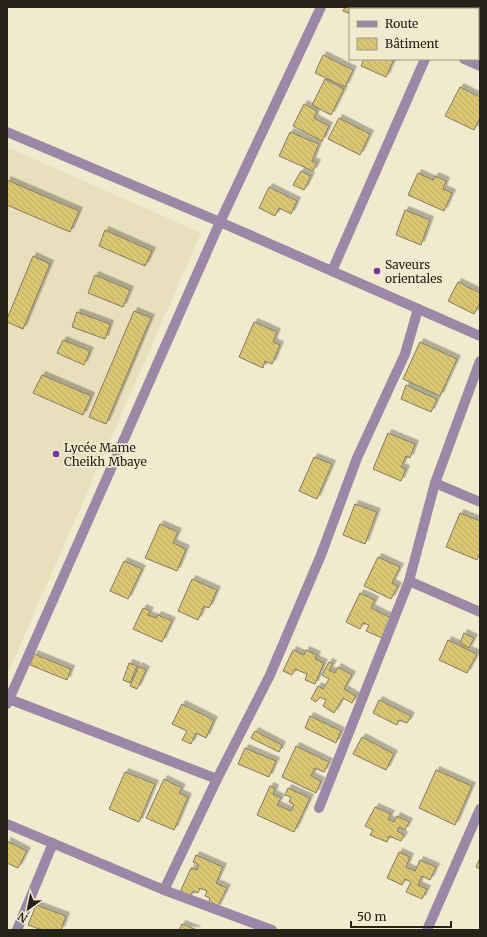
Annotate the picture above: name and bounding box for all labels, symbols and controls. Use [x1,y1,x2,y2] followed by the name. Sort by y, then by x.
[349,8,479,60] legend
[385,16,418,31] text: Route
[385,36,439,51] text: Bâtiment
[385,257,443,286] place label: Saveurs orientales
[372,266,382,276] marker: Saveurs orientales
[64,440,147,469] place label: Lycée Mame Cheikh Mbaye
[51,449,61,459] marker: Lycée Mame Cheikh Mbaye
[8,889,48,929] north arrow
[351,903,451,929] scale bar
[15,909,30,926] text: N
[357,909,386,924] text: 50 m

